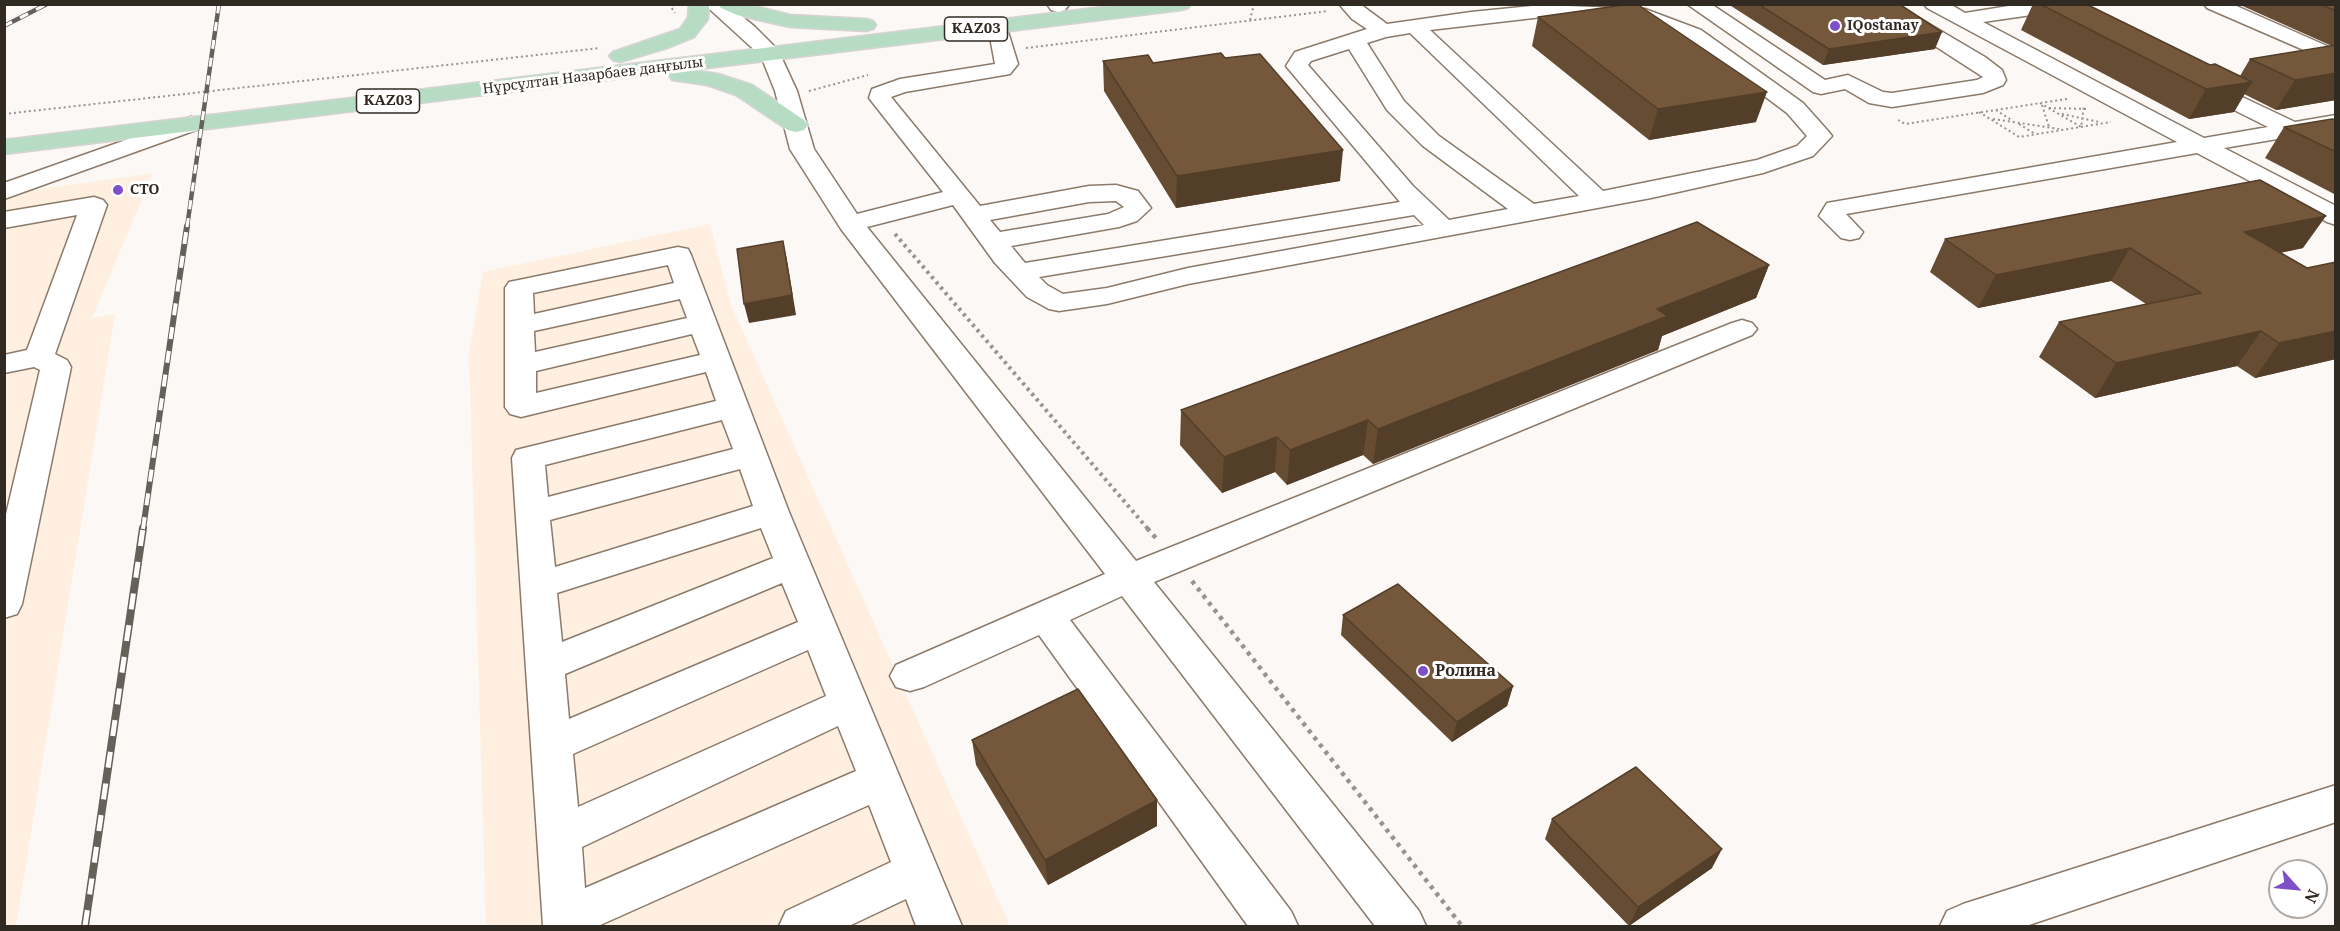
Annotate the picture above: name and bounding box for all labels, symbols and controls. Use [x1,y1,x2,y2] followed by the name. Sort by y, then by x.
[944,17,1008,41] road number: KАZ03
[1847,18,1919,34] place label: IQostanay
[1828,19,1842,33] marker: IQostanay
[482,54,704,98] street label: Нұрсұлтан Назарбаев даңғылы
[356,89,420,113] road number: KАZ03
[130,182,159,198] place label: СТО
[111,183,125,197] marker: СТО
[1435,661,1496,681] place label: Ролина
[1416,664,1430,678] marker: Ролина
[2268,859,2328,919] north arrow
[2300,886,2325,907] text: N

